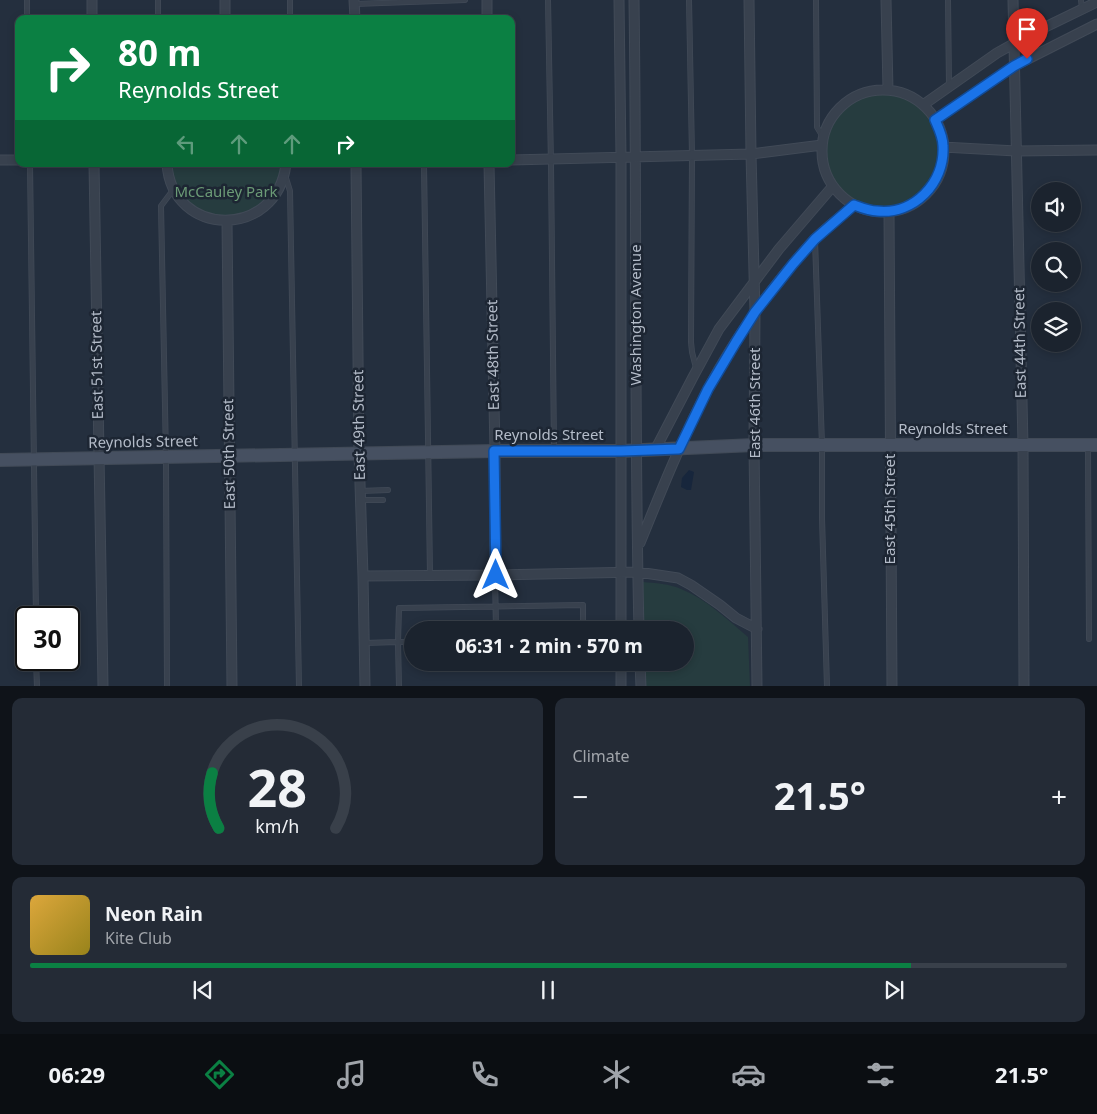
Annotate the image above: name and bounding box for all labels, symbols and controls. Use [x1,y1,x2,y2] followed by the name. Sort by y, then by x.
[1006,8,1048,59] pin
[1013,15,1041,43] icon: arrive
[118,29,201,76] text: 80 m
[35,35,100,100] icon: right
[118,74,279,104] text: Reynolds Street
[172,130,200,158] icon: left
[225,130,253,158] icon: ahead
[278,130,306,158] icon: ahead
[331,130,359,158] icon: right
[174,181,278,201] park label: McCauley Park
[1031,182,1081,352] map controls
[1031,182,1081,232] button: sound
[1031,242,1081,292] button: search
[625,244,645,386] street label: Washington Avenue
[1008,287,1030,399] street label: East 44th Street
[481,299,503,411] street label: East 48th Street
[1031,302,1081,352] button: layers
[85,310,107,420] street label: East 51st Street
[744,347,764,458] street label: East 46th Street
[347,369,369,481] street label: East 49th Street
[217,398,239,510] street label: East 50th Street
[898,418,1008,438] street label: Reynolds Street
[494,424,604,444] street label: Reynolds Street
[88,430,199,452] street label: Reynolds Street
[879,453,899,564] street label: East 45th Street
[469,548,521,600] position arrow
[15,606,80,671] speed limit sign: 30
[455,633,643,659] text: 06:31 · 2 min · 570 m
[573,745,630,767] text: Climate
[248,751,307,822] text: 28
[774,769,866,821] text: 21.5°
[573,777,589,815] text: −
[1051,777,1067,815] text: +
[255,814,299,838] text: km/h
[105,901,203,927] text: Neon Rain
[105,927,172,949] text: Kite Club
[189,976,217,1004] icon: previous
[534,976,562,1004] icon: pause
[880,976,908,1004] icon: next
[202,1057,237,1092] icon: directions
[334,1057,369,1092] icon: music
[467,1057,502,1092] icon: phone
[599,1057,634,1092] icon: climate
[731,1057,766,1092] icon: car
[863,1057,898,1092] icon: filters
[49,1059,105,1089] text: 06:29
[995,1059,1048,1089] text: 21.5°

